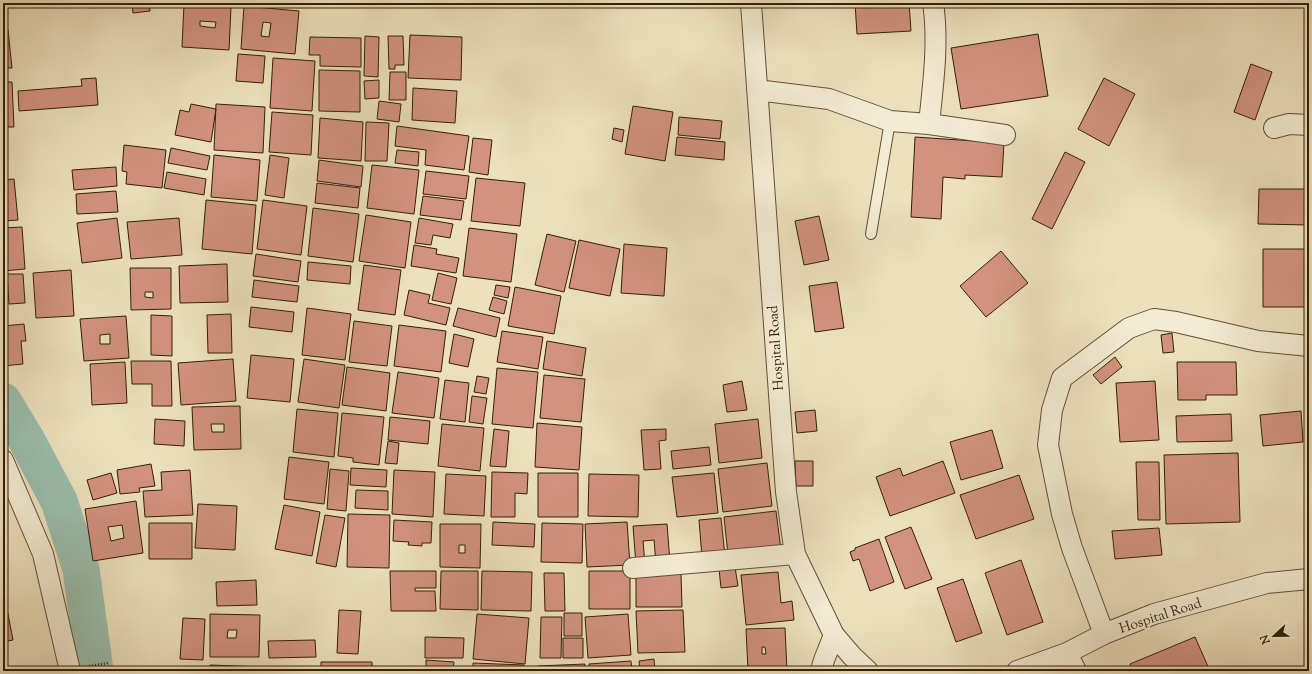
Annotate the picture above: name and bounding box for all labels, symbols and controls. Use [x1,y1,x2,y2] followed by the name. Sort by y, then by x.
[764,304,790,391] street label: Hospital Road
[1117,594,1204,640] street label: Hospital Road
[1254,616,1294,656] north arrow
[1257,632,1275,647] text: N

